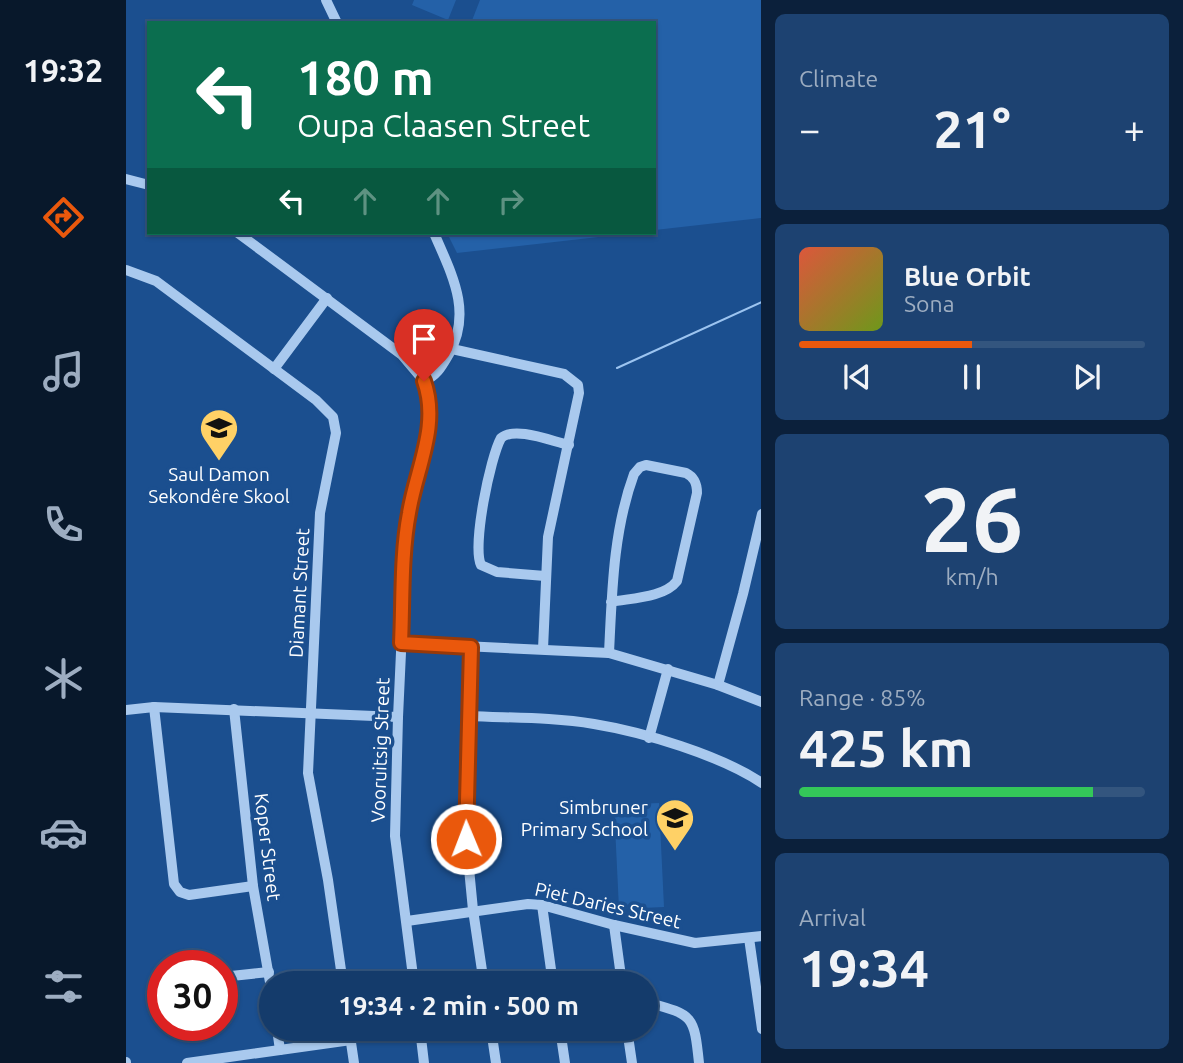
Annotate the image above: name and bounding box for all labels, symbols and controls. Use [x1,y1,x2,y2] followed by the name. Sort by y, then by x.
[182,49,273,140] icon: left
[297,49,434,104] text: 180 m
[23,52,103,88] text: 19:32
[799,66,878,91] text: Climate
[933,100,1011,158] text: 21°
[297,107,590,143] text: Oupa Claasen Street
[799,108,820,150] text: −
[1124,108,1145,150] text: +
[273,182,311,220] icon: left
[346,182,384,220] icon: ahead
[419,182,457,220] icon: ahead
[492,182,530,220] icon: right
[39,193,88,242] icon: directions
[904,262,1031,291] text: Blue Orbit
[904,291,954,316] text: Sona
[394,309,454,381] pin
[405,320,443,358] icon: arrive
[39,347,88,396] icon: music
[838,358,876,396] icon: previous
[953,358,991,396] icon: pause
[1068,358,1106,396] icon: next
[198,407,240,462] school or university icon: Saul Damon Sekondêre Skool
[148,463,290,507] place label: Saul Damon Sekondêre Skool
[921,467,1023,569] text: 26
[39,500,88,549] icon: phone
[285,527,313,658] street label: Diamant Street
[945,564,999,589] text: km/h
[39,654,88,703] icon: climate
[366,677,394,823] street label: Vooruitsig Street
[799,685,926,710] text: Range · 85%
[799,719,973,777] text: 425 km
[250,792,286,903] street label: Koper Street
[521,796,648,840] place label: Simbruner Primary School
[654,797,696,852] school or university icon: Simbruner Primary School
[429,802,503,876] position arrow
[39,808,88,857] icon: car
[533,877,684,933] street label: Piet Daries Street
[799,905,866,930] text: Arrival
[799,939,929,997] text: 19:34
[147,950,238,1041] speed limit sign: 30
[39,962,88,1011] icon: filters
[338,991,579,1020] text: 19:34 · 2 min · 500 m

